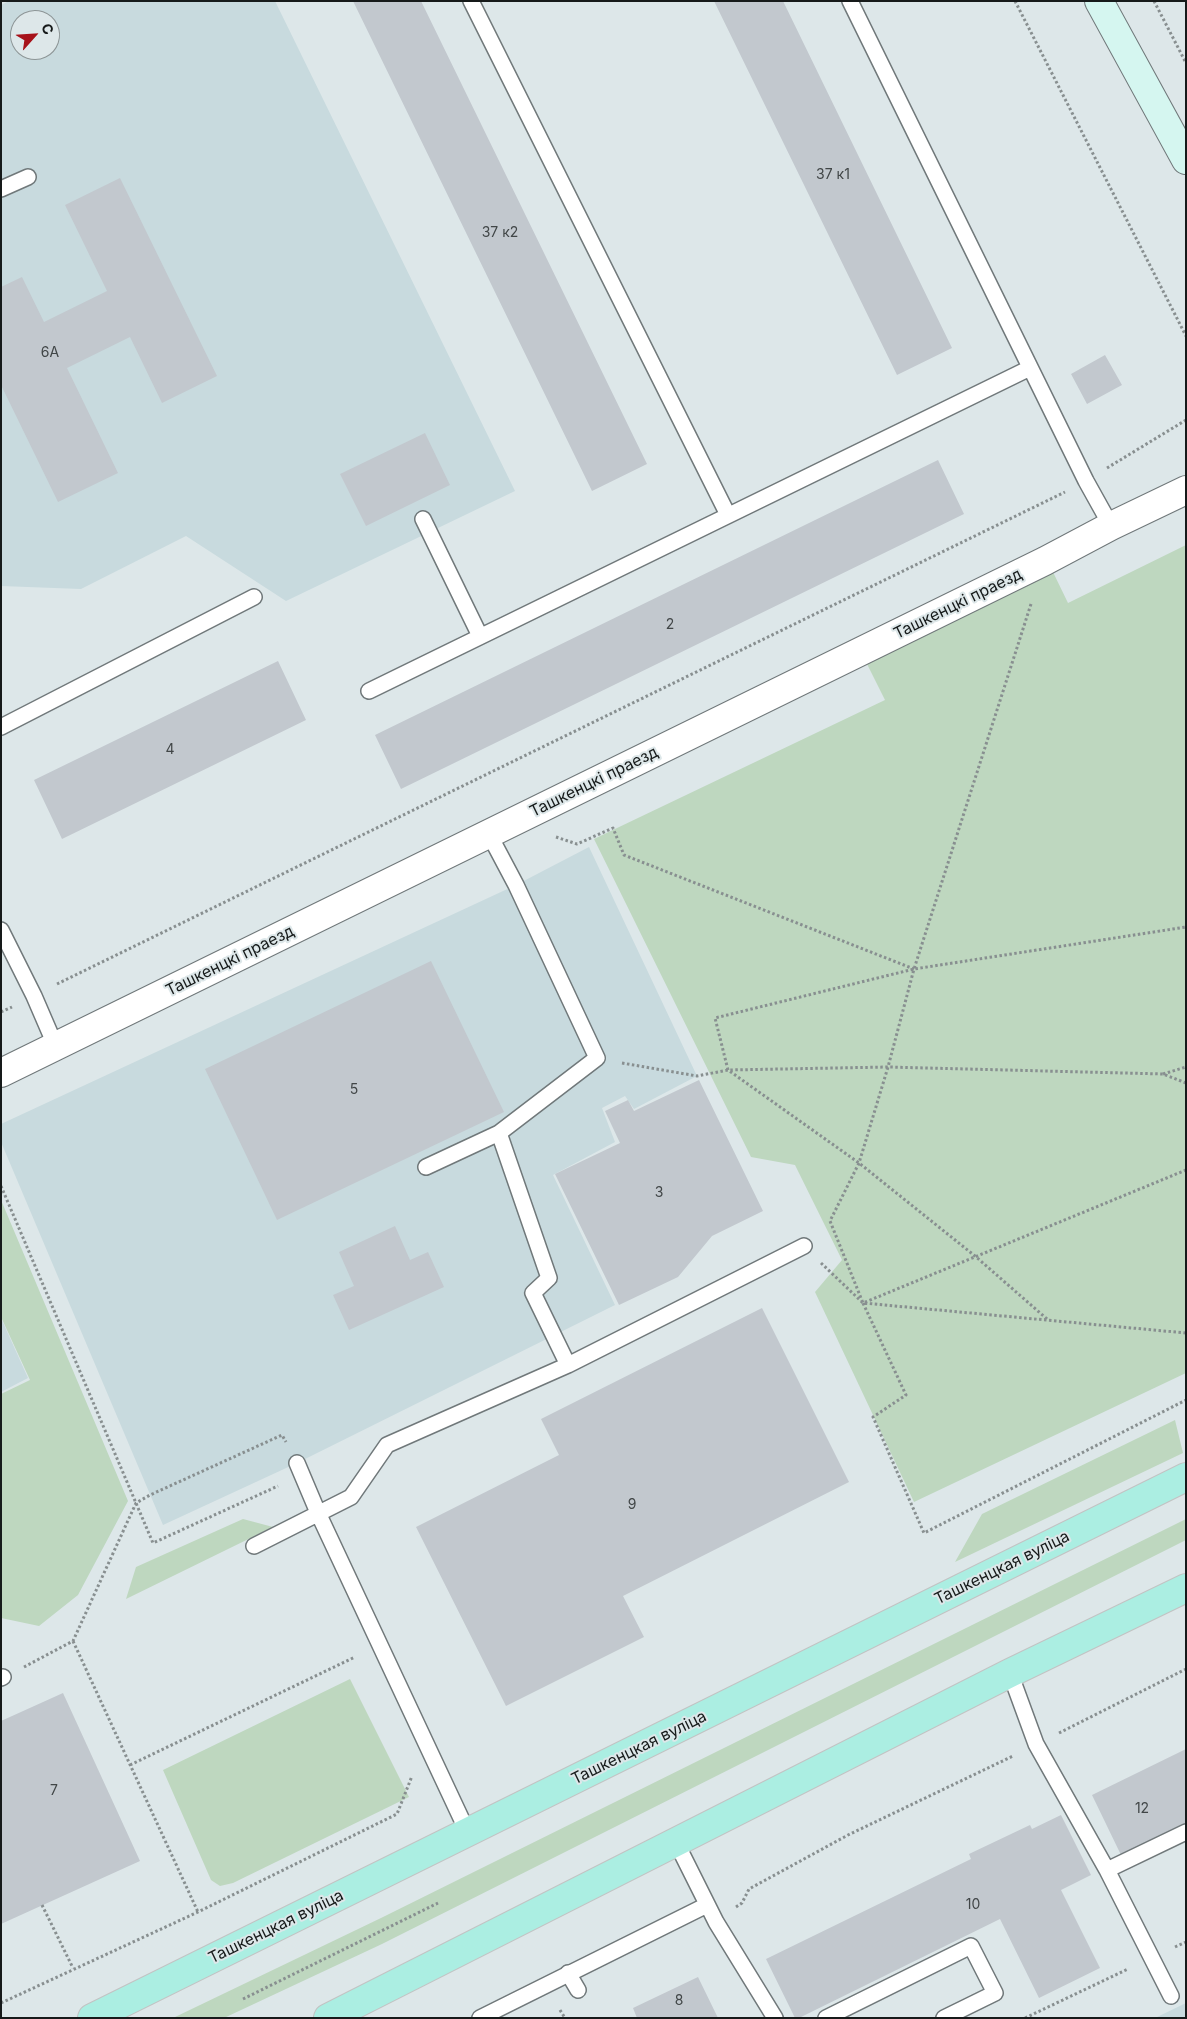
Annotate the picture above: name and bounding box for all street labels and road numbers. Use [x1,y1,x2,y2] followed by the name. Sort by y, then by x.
[891,565,1025,643] street label: Ташкенцкі праезд
[527,743,661,821] street label: Ташкенцкі праезд
[163,922,297,1000] street label: Ташкенцкі праезд
[931,1527,1073,1609] street label: Ташкенцкая вуліца
[568,1707,710,1789] street label: Ташкенцкая вуліца
[205,1886,347,1968] street label: Ташкенцкая вуліца

